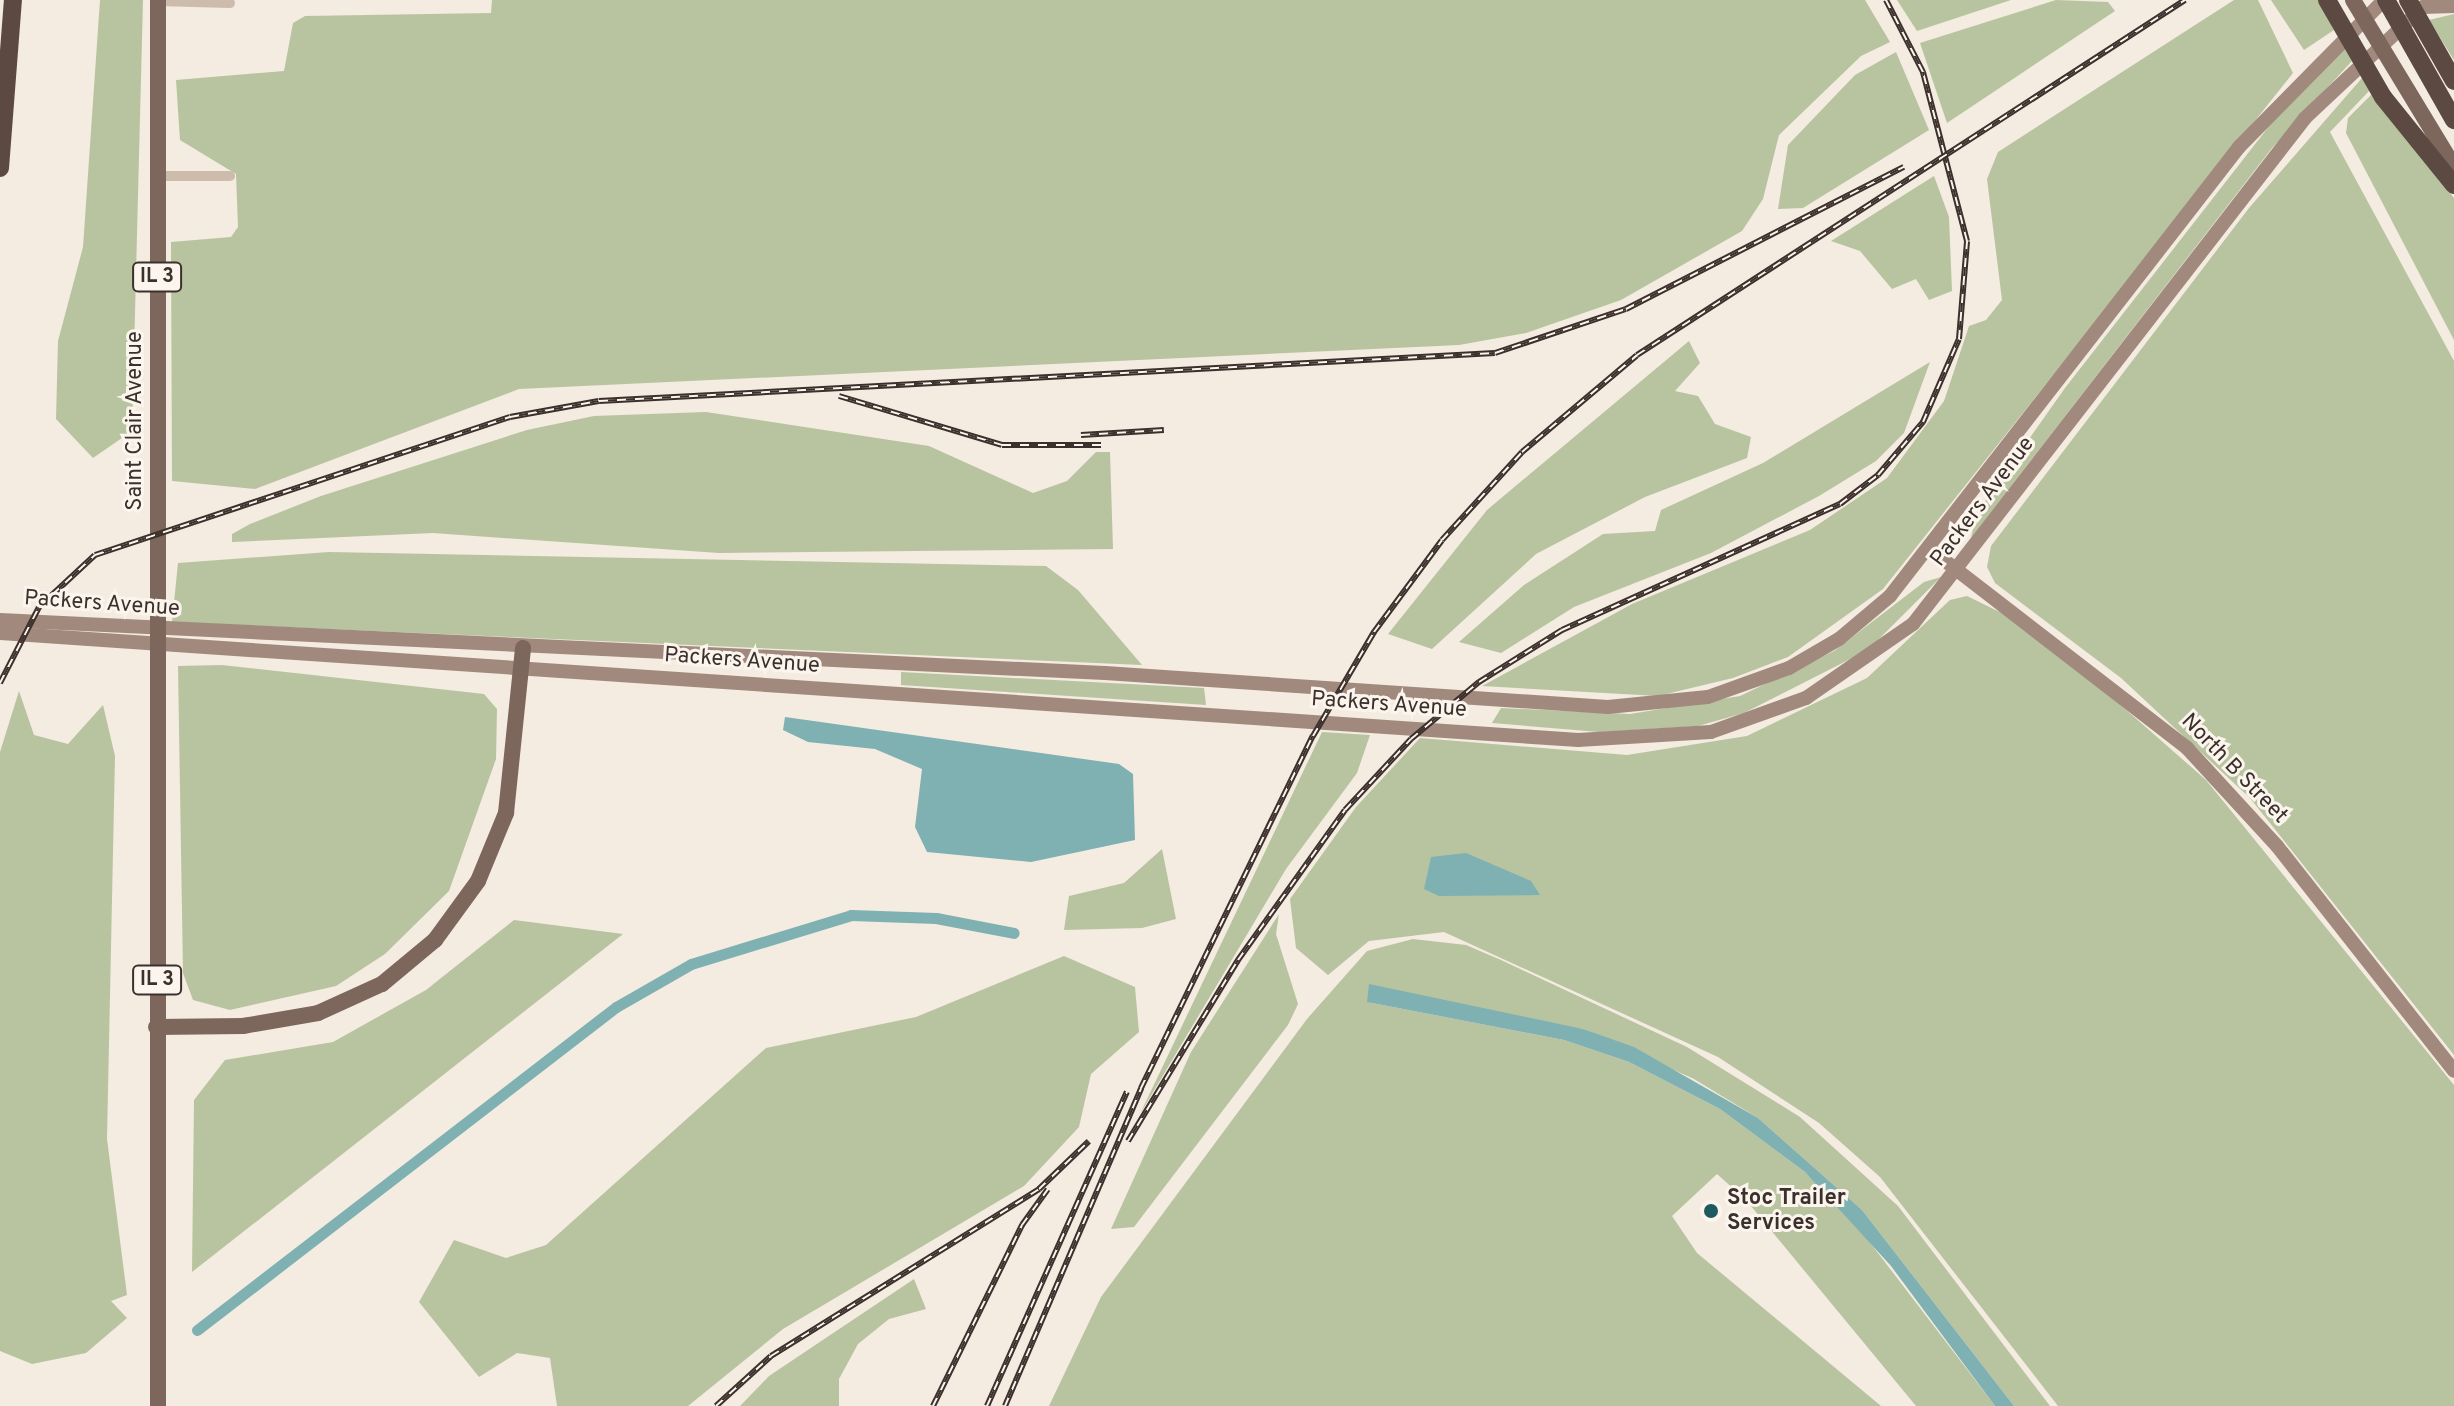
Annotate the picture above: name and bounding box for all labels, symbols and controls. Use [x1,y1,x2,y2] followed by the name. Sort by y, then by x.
[131,261,183,293] road number: IL 3
[123,331,149,511] street label: Saint Clair Avenue
[1925,431,2041,573] street label: Packers Avenue
[23,585,181,623] street label: Packers Avenue
[663,642,821,680] street label: Packers Avenue
[1310,686,1468,724] street label: Packers Avenue
[2175,709,2293,829] street label: North B Street
[131,964,183,996] road number: IL 3
[1727,1185,1846,1236] place label: Stoc Trailer Services
[1702,1202,1720,1220] marker: Stoc Trailer Services

